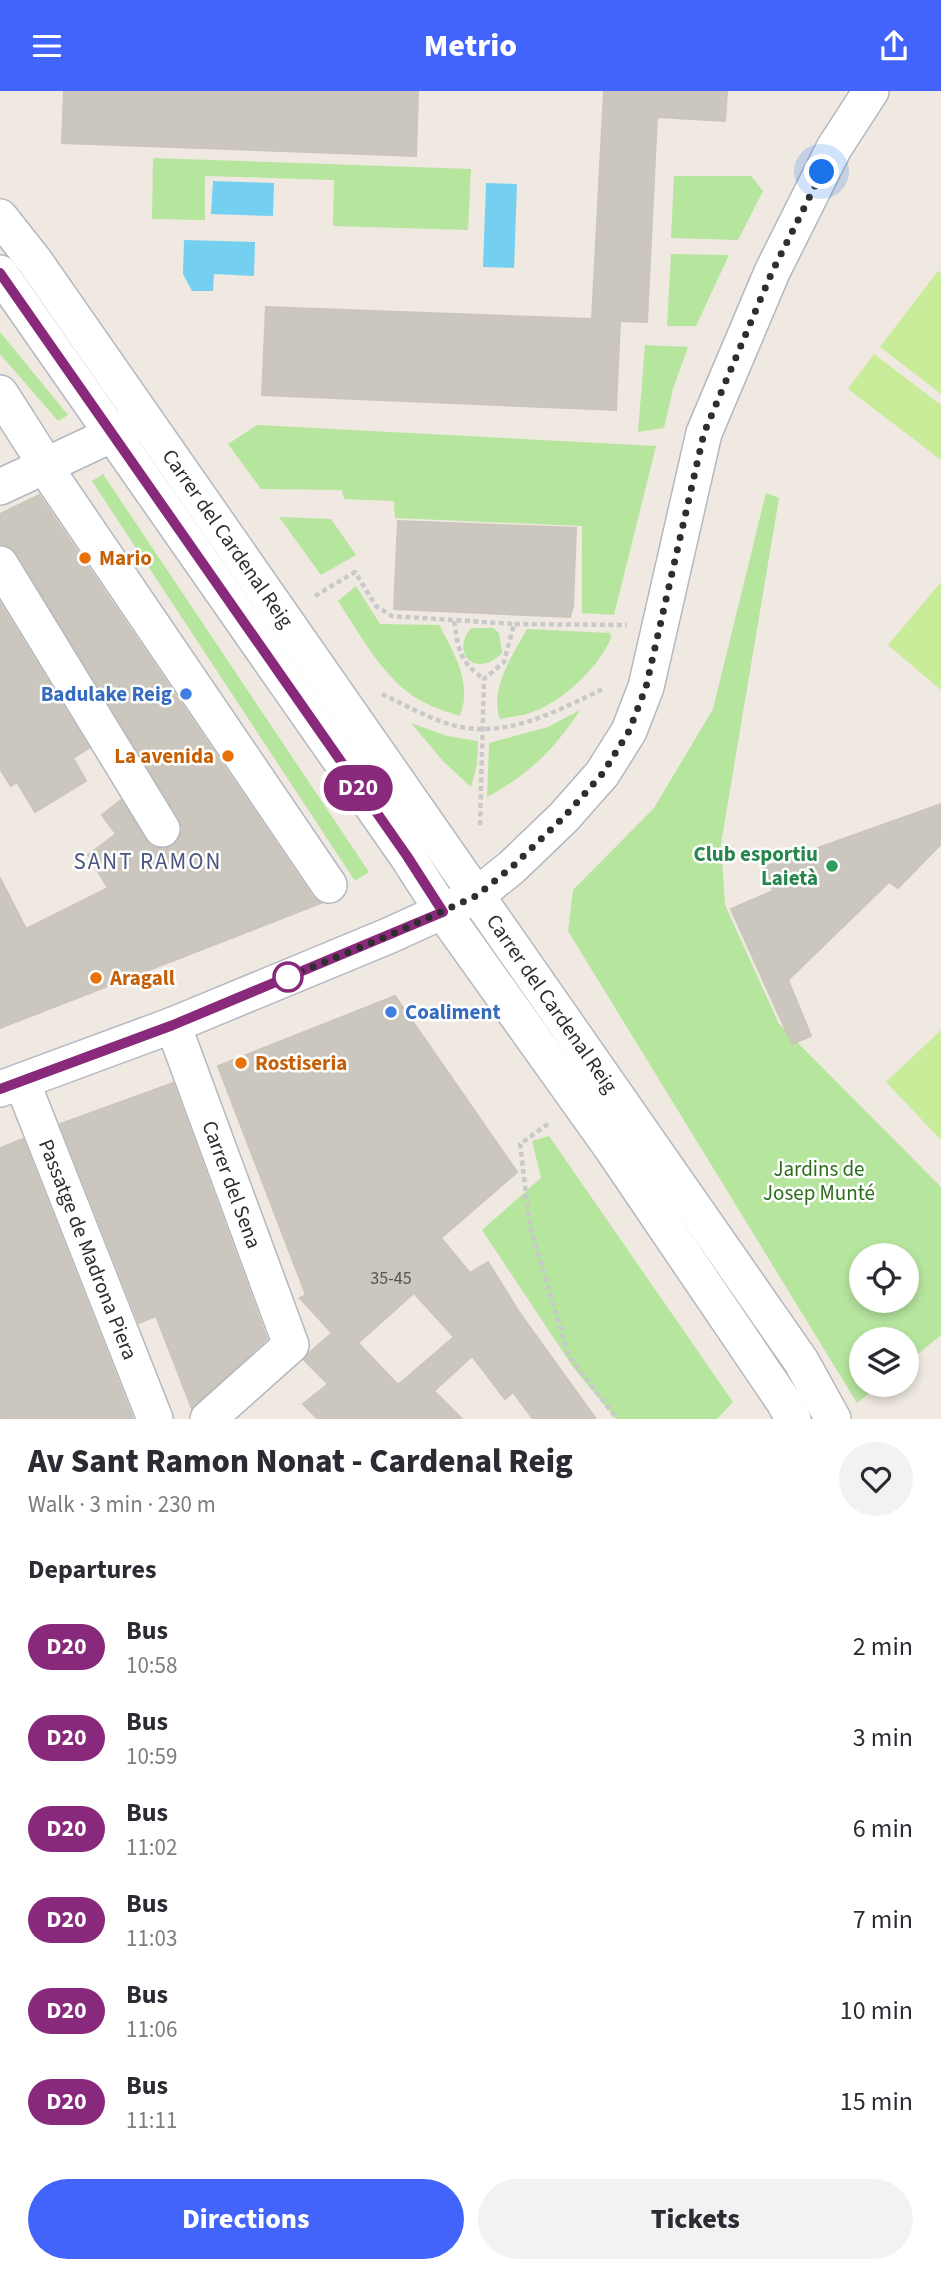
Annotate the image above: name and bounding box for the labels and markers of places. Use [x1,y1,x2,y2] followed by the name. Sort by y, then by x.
[99,543,152,573] place label: Mario
[77,550,93,566] marker: Mario
[41,679,172,709] place label: Badulake Reig
[178,686,194,702] marker: Badulake Reig
[114,741,214,771] place label: La avenida
[220,748,236,764] marker: La avenida
[694,839,818,893] place label: Club esportiu Laietà
[824,858,840,874] marker: Club esportiu Laietà
[273,962,303,992] unlabelled marker
[109,963,175,993] place label: Aragall
[88,970,104,986] marker: Aragall
[405,997,500,1027] place label: Coaliment
[383,1004,399,1020] marker: Coaliment
[255,1048,347,1078] place label: Rostiseria
[233,1055,249,1071] marker: Rostiseria

